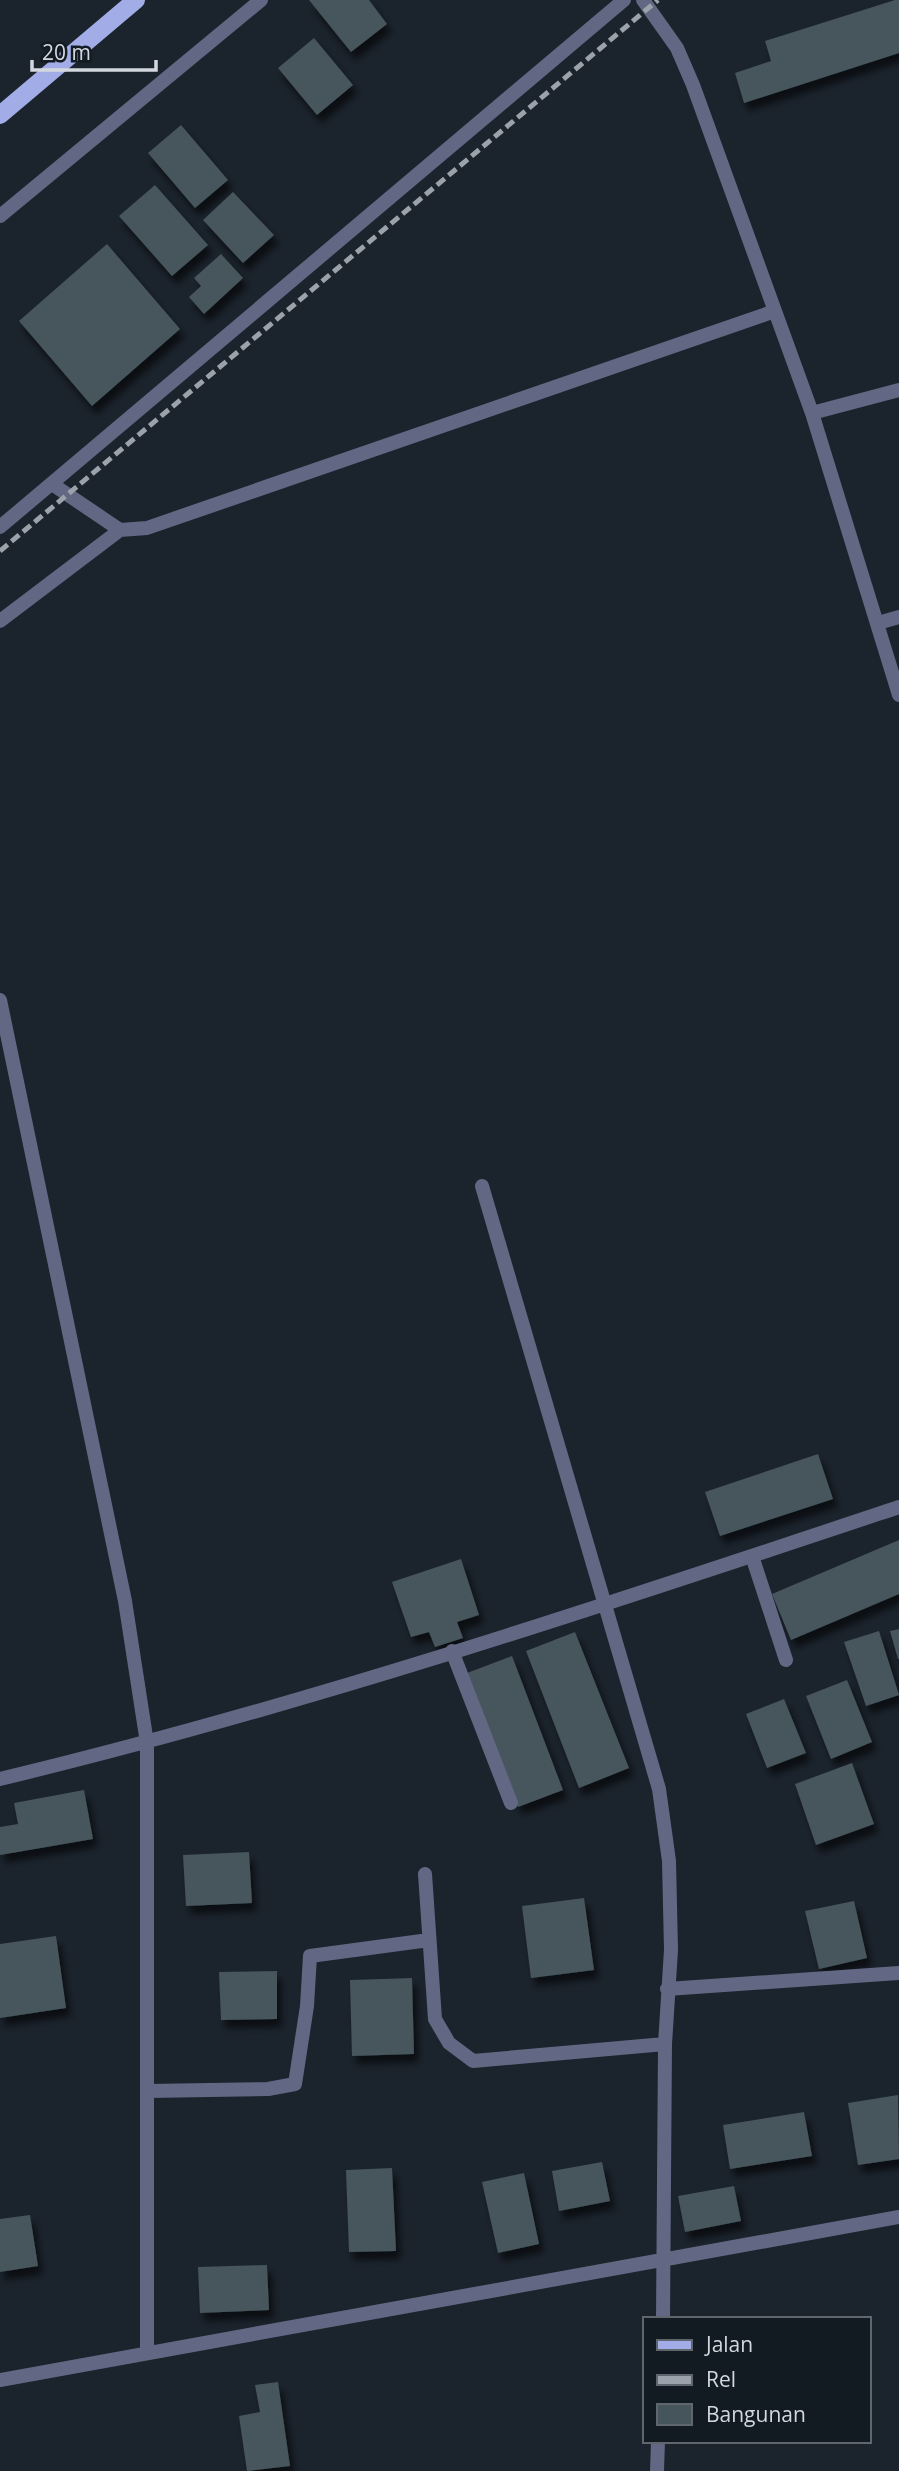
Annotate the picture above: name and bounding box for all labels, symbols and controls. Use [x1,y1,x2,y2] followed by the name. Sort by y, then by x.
[32,28,156,72] scale bar
[42,38,91,66] text: 20 m
[643,2317,871,2443] legend
[704,2330,753,2358] text: Jalan
[706,2365,736,2393] text: Rel
[706,2400,806,2428] text: Bangunan

